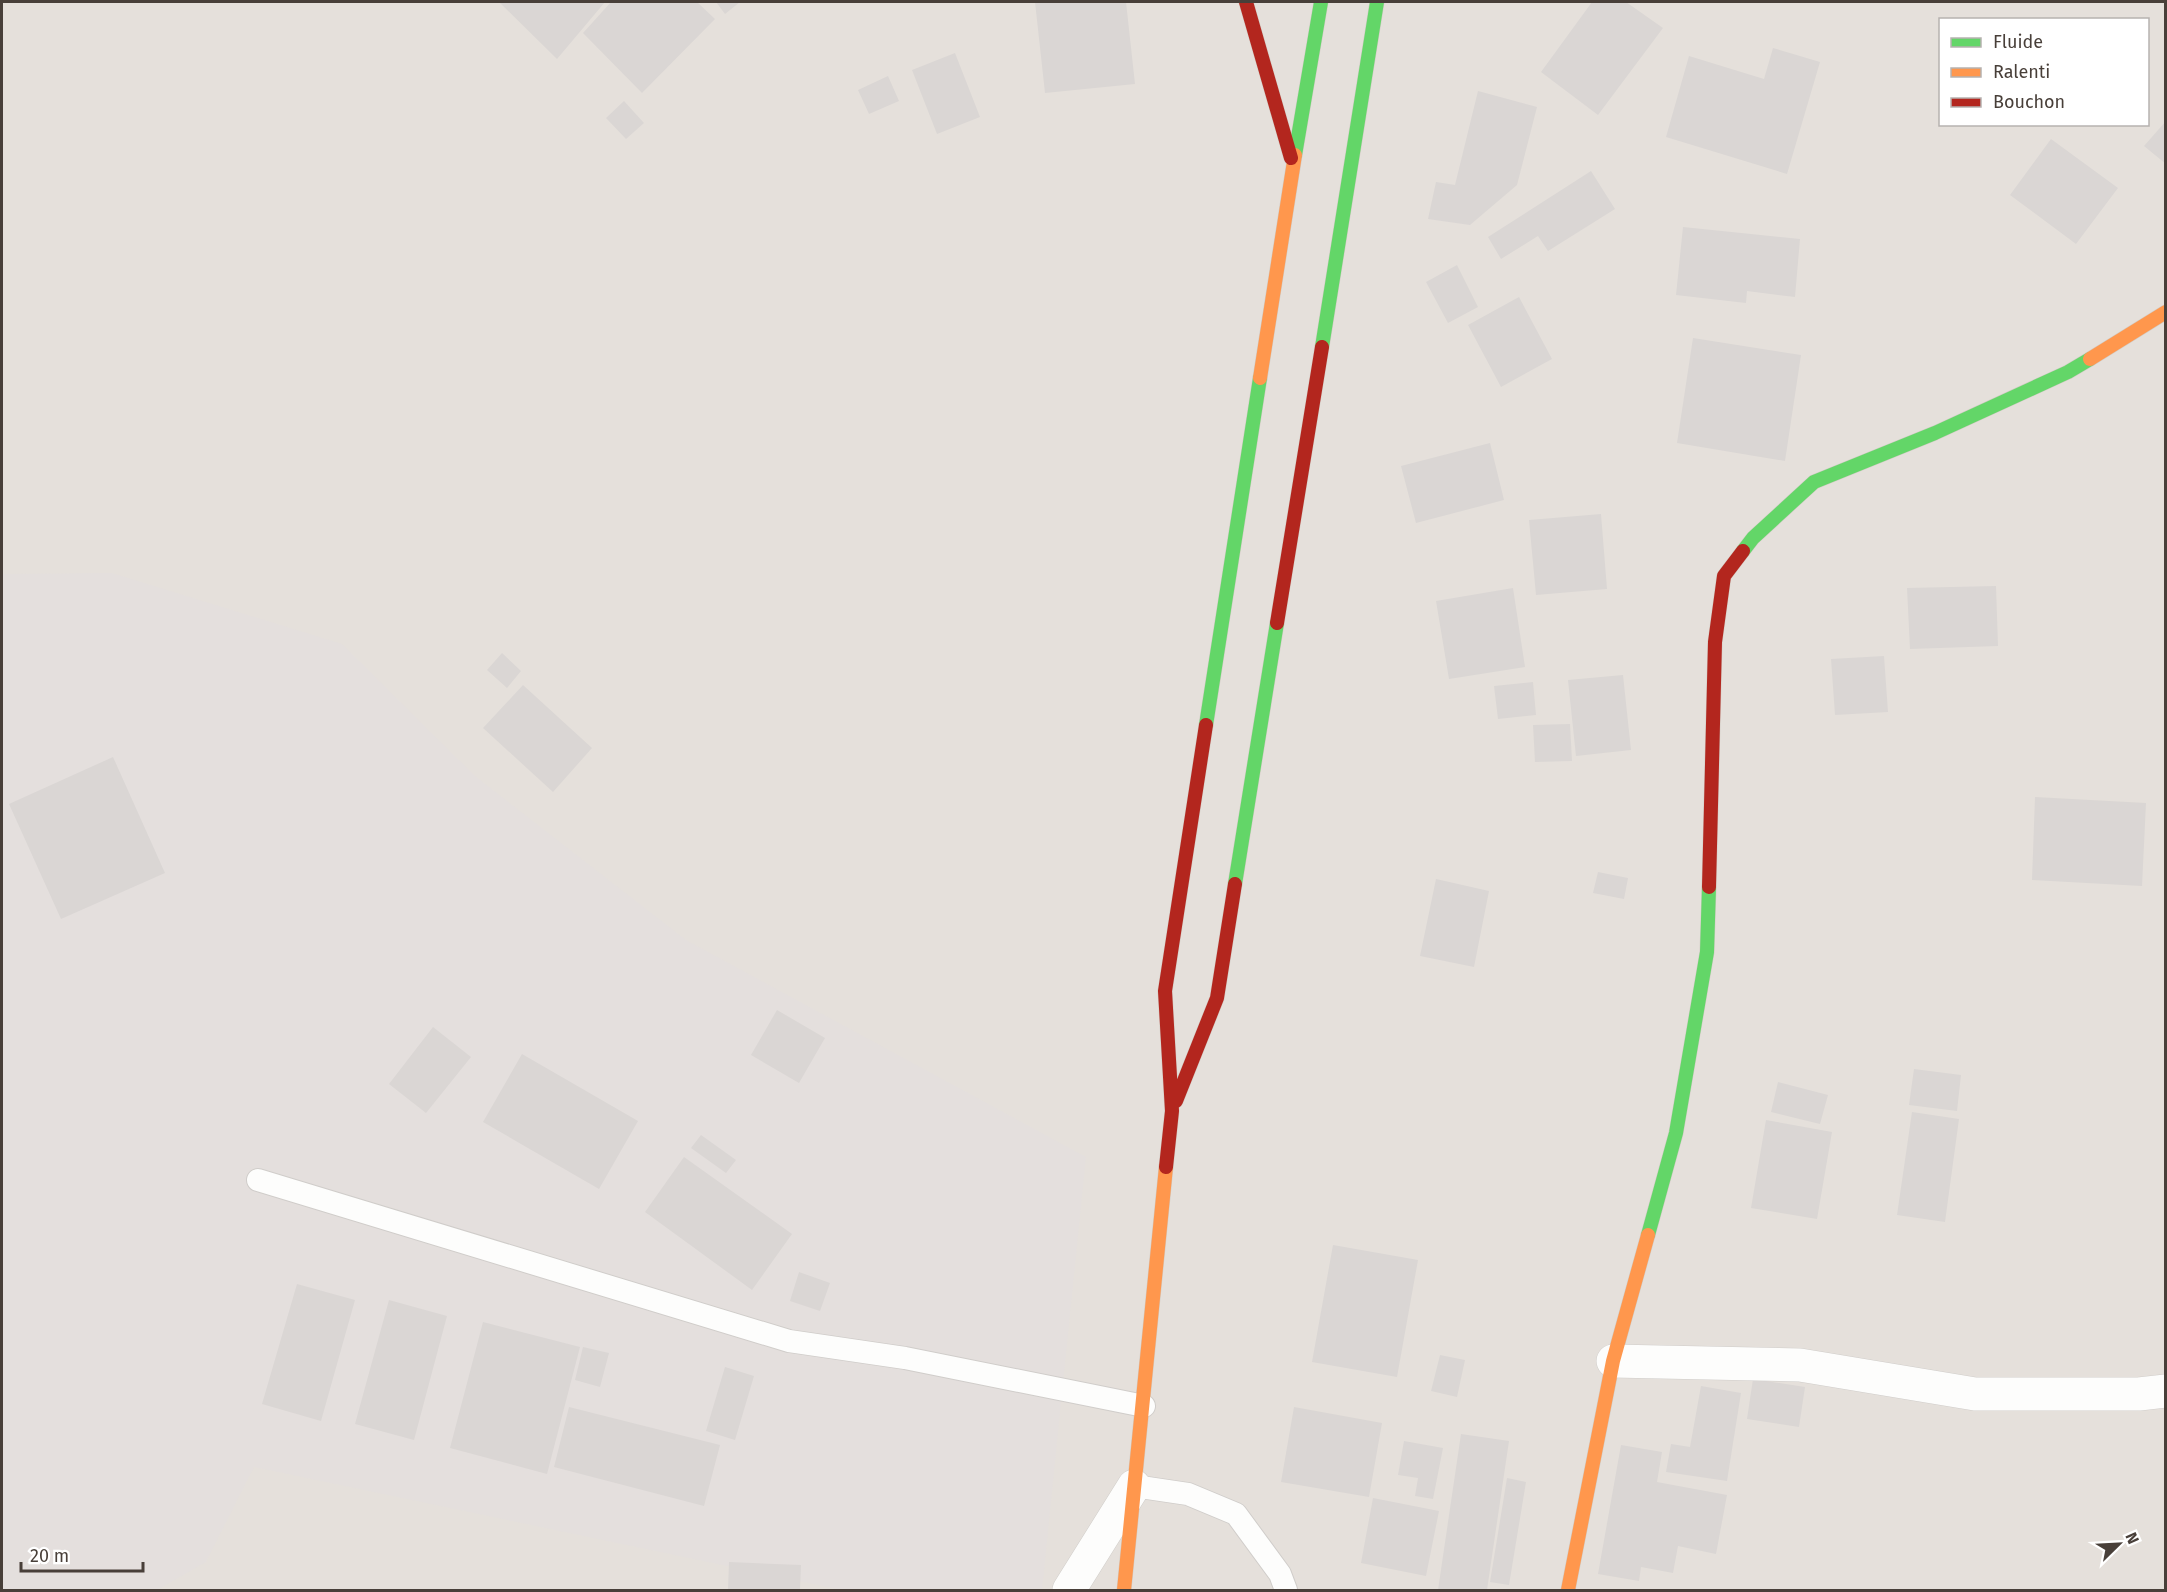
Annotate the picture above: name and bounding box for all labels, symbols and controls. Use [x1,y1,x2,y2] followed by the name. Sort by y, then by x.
[1939,18,2149,126] legend
[1993,31,2043,53] text: Fluide
[1993,61,2050,83] text: Ralenti
[1993,91,2065,113] text: Bouchon
[2089,1514,2149,1574] north arrow
[2121,1529,2143,1547] text: N
[21,1535,142,1573] scale bar
[30,1545,69,1567] text: 20 m

